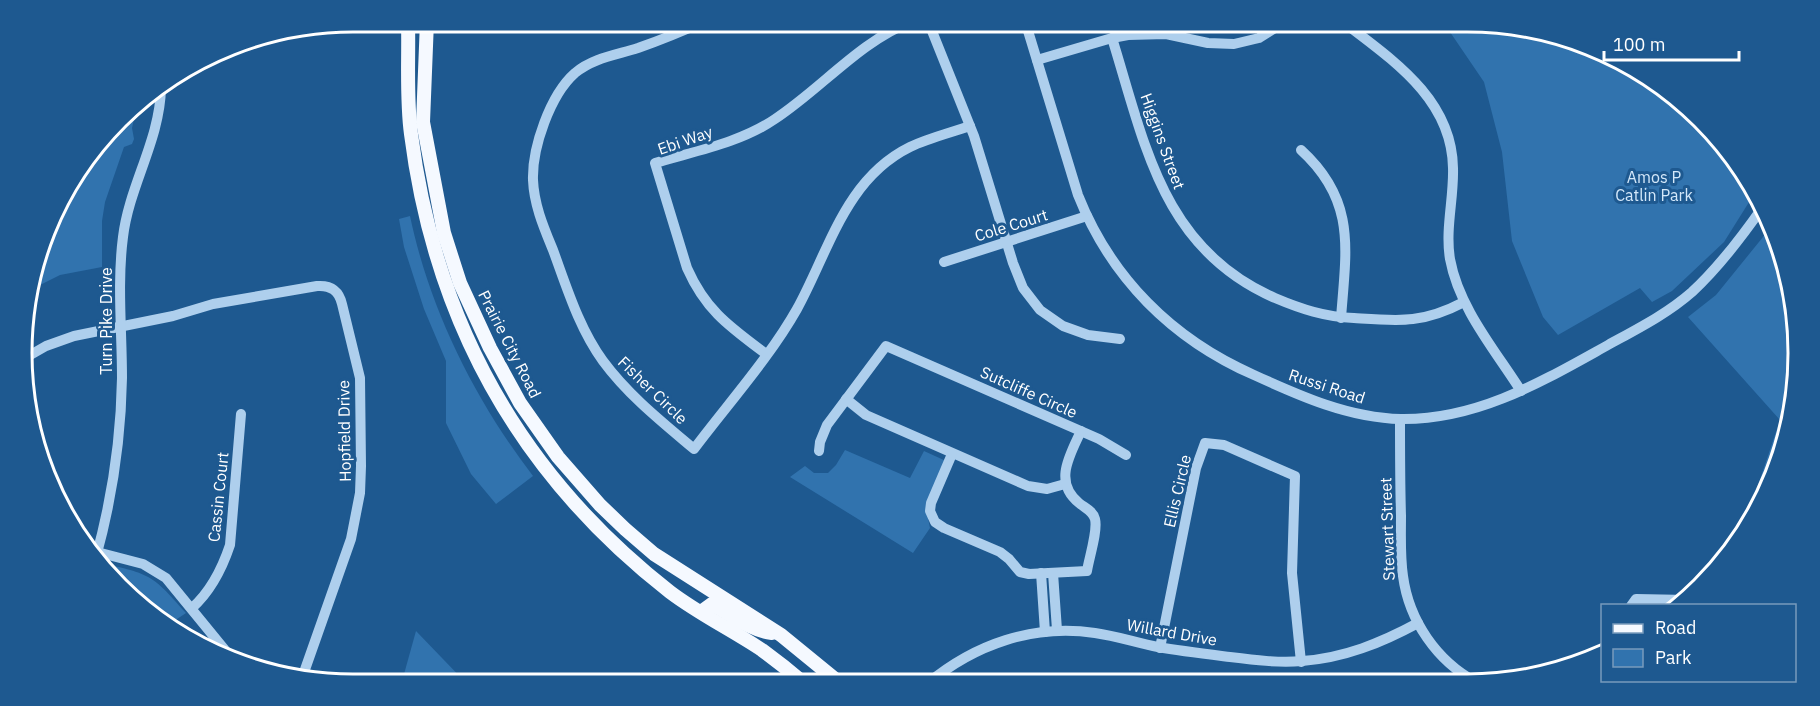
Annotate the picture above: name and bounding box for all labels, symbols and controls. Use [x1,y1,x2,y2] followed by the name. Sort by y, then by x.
[1604,24,1739,62] scale bar
[1613,33,1665,56] text: 100 m
[1136,90,1190,192] street label: Higgins Street
[655,121,715,159] street label: Ebi Way
[1615,167,1693,205] park label: Amos P Catlin Park
[972,204,1050,246] street label: Cole Court
[96,267,116,375] street label: Turn Pike Drive
[474,287,546,401] street label: Prairie City Road
[614,352,692,428] street label: Fisher Circle
[977,362,1081,422] street label: Sutcliffe Circle
[1286,364,1368,408] street label: Russi Road
[333,380,355,482] street label: Hopfield Drive
[203,451,233,543] street label: Cassin Court
[1159,452,1195,530] street label: Ellis Circle
[1375,477,1399,581] street label: Stewart Street
[1601,604,1796,682] legend
[1125,614,1219,650] street label: Willard Drive
[1655,616,1696,639] text: Road
[1655,646,1692,669] text: Park

